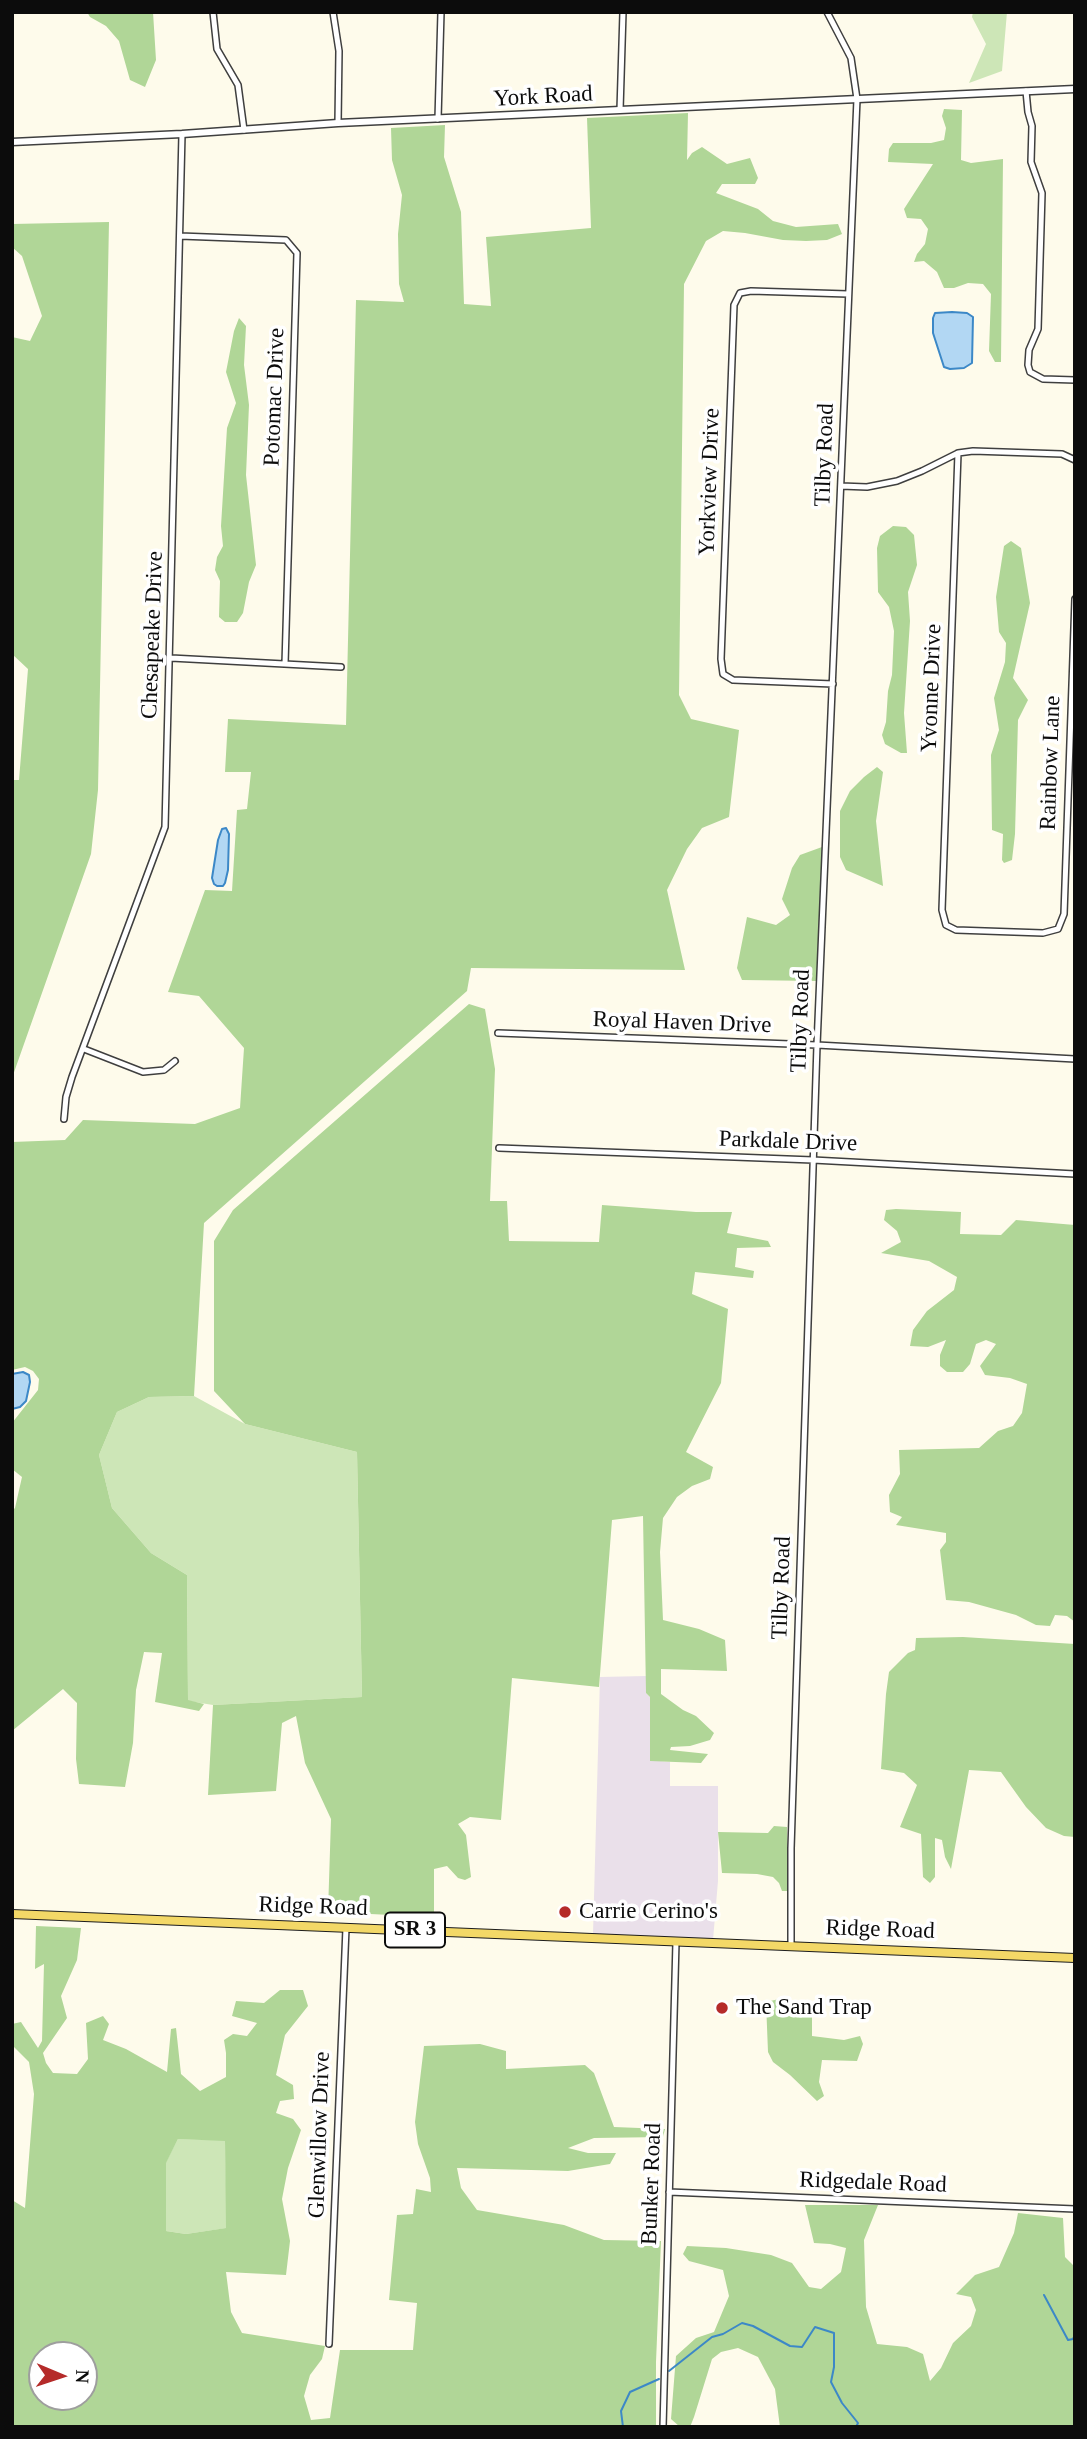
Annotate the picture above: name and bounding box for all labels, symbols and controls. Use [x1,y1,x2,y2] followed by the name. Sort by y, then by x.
[493,81,593,113] street label: York Road
[259,327,291,467] street label: Potomac Drive
[809,403,841,507] street label: Tilby Road
[694,408,726,556] street label: Yorkview Drive
[136,551,170,719] street label: Chesapeake Drive
[916,623,948,753] street label: Yvonne Drive
[1035,695,1067,831] street label: Rainbow Lane
[785,969,817,1073] street label: Tilby Road
[592,1006,772,1040] street label: Royal Haven Drive
[718,1126,858,1158] street label: Parkdale Drive
[766,1536,798,1640] street label: Tilby Road
[258,1891,368,1923] street label: Ridge Road
[579,1898,718,1926] place label: Carrie Cerino's
[557,1904,573,1920] marker: Carrie Cerino's
[385,1912,445,1948] road number: SR 3
[825,1914,935,1946] street label: Ridge Road
[736,1994,872,2022] place label: The Sand Trap
[714,2000,730,2016] marker: The Sand Trap
[303,2051,337,2219] street label: Glenwillow Drive
[636,2123,668,2245] street label: Bunker Road
[799,2167,947,2199] street label: Ridgedale Road
[28,2341,98,2411] north arrow
[72,2369,93,2384] text: N

